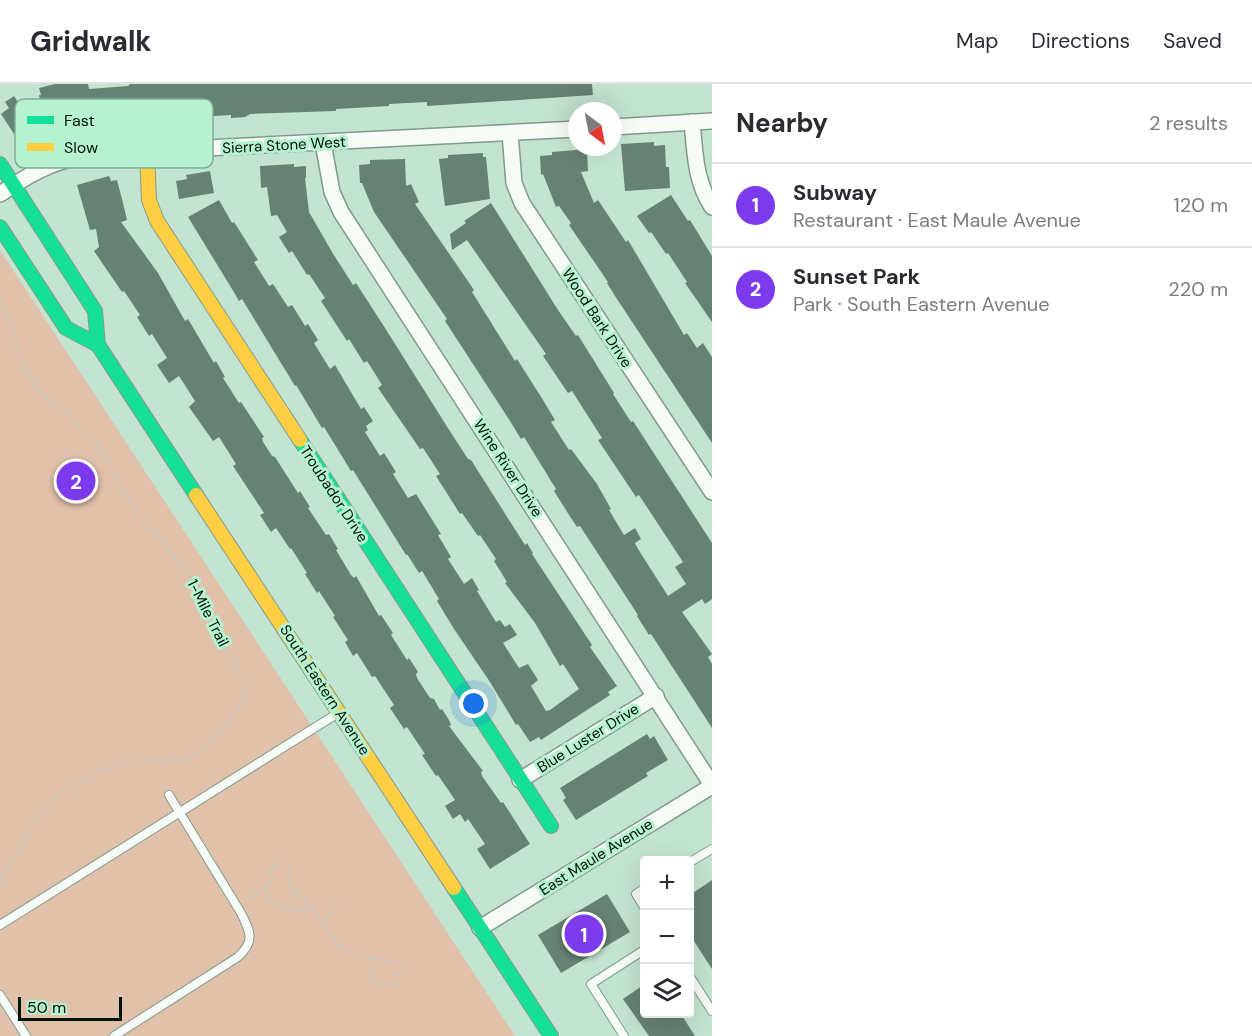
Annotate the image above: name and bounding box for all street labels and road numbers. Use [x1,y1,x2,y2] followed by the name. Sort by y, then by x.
[222,132,346,158] street label: Sierra Stone West
[557,264,637,372] street label: Wood Bark Drive
[469,415,547,521] street label: Wine River Drive
[295,442,373,546] street label: Troubador Drive
[182,576,234,650] street label: 1-Mile Trail
[275,621,375,759] street label: South Eastern Avenue
[533,699,643,777] street label: Blue Luster Drive
[536,814,656,900] street label: East Maule Avenue

